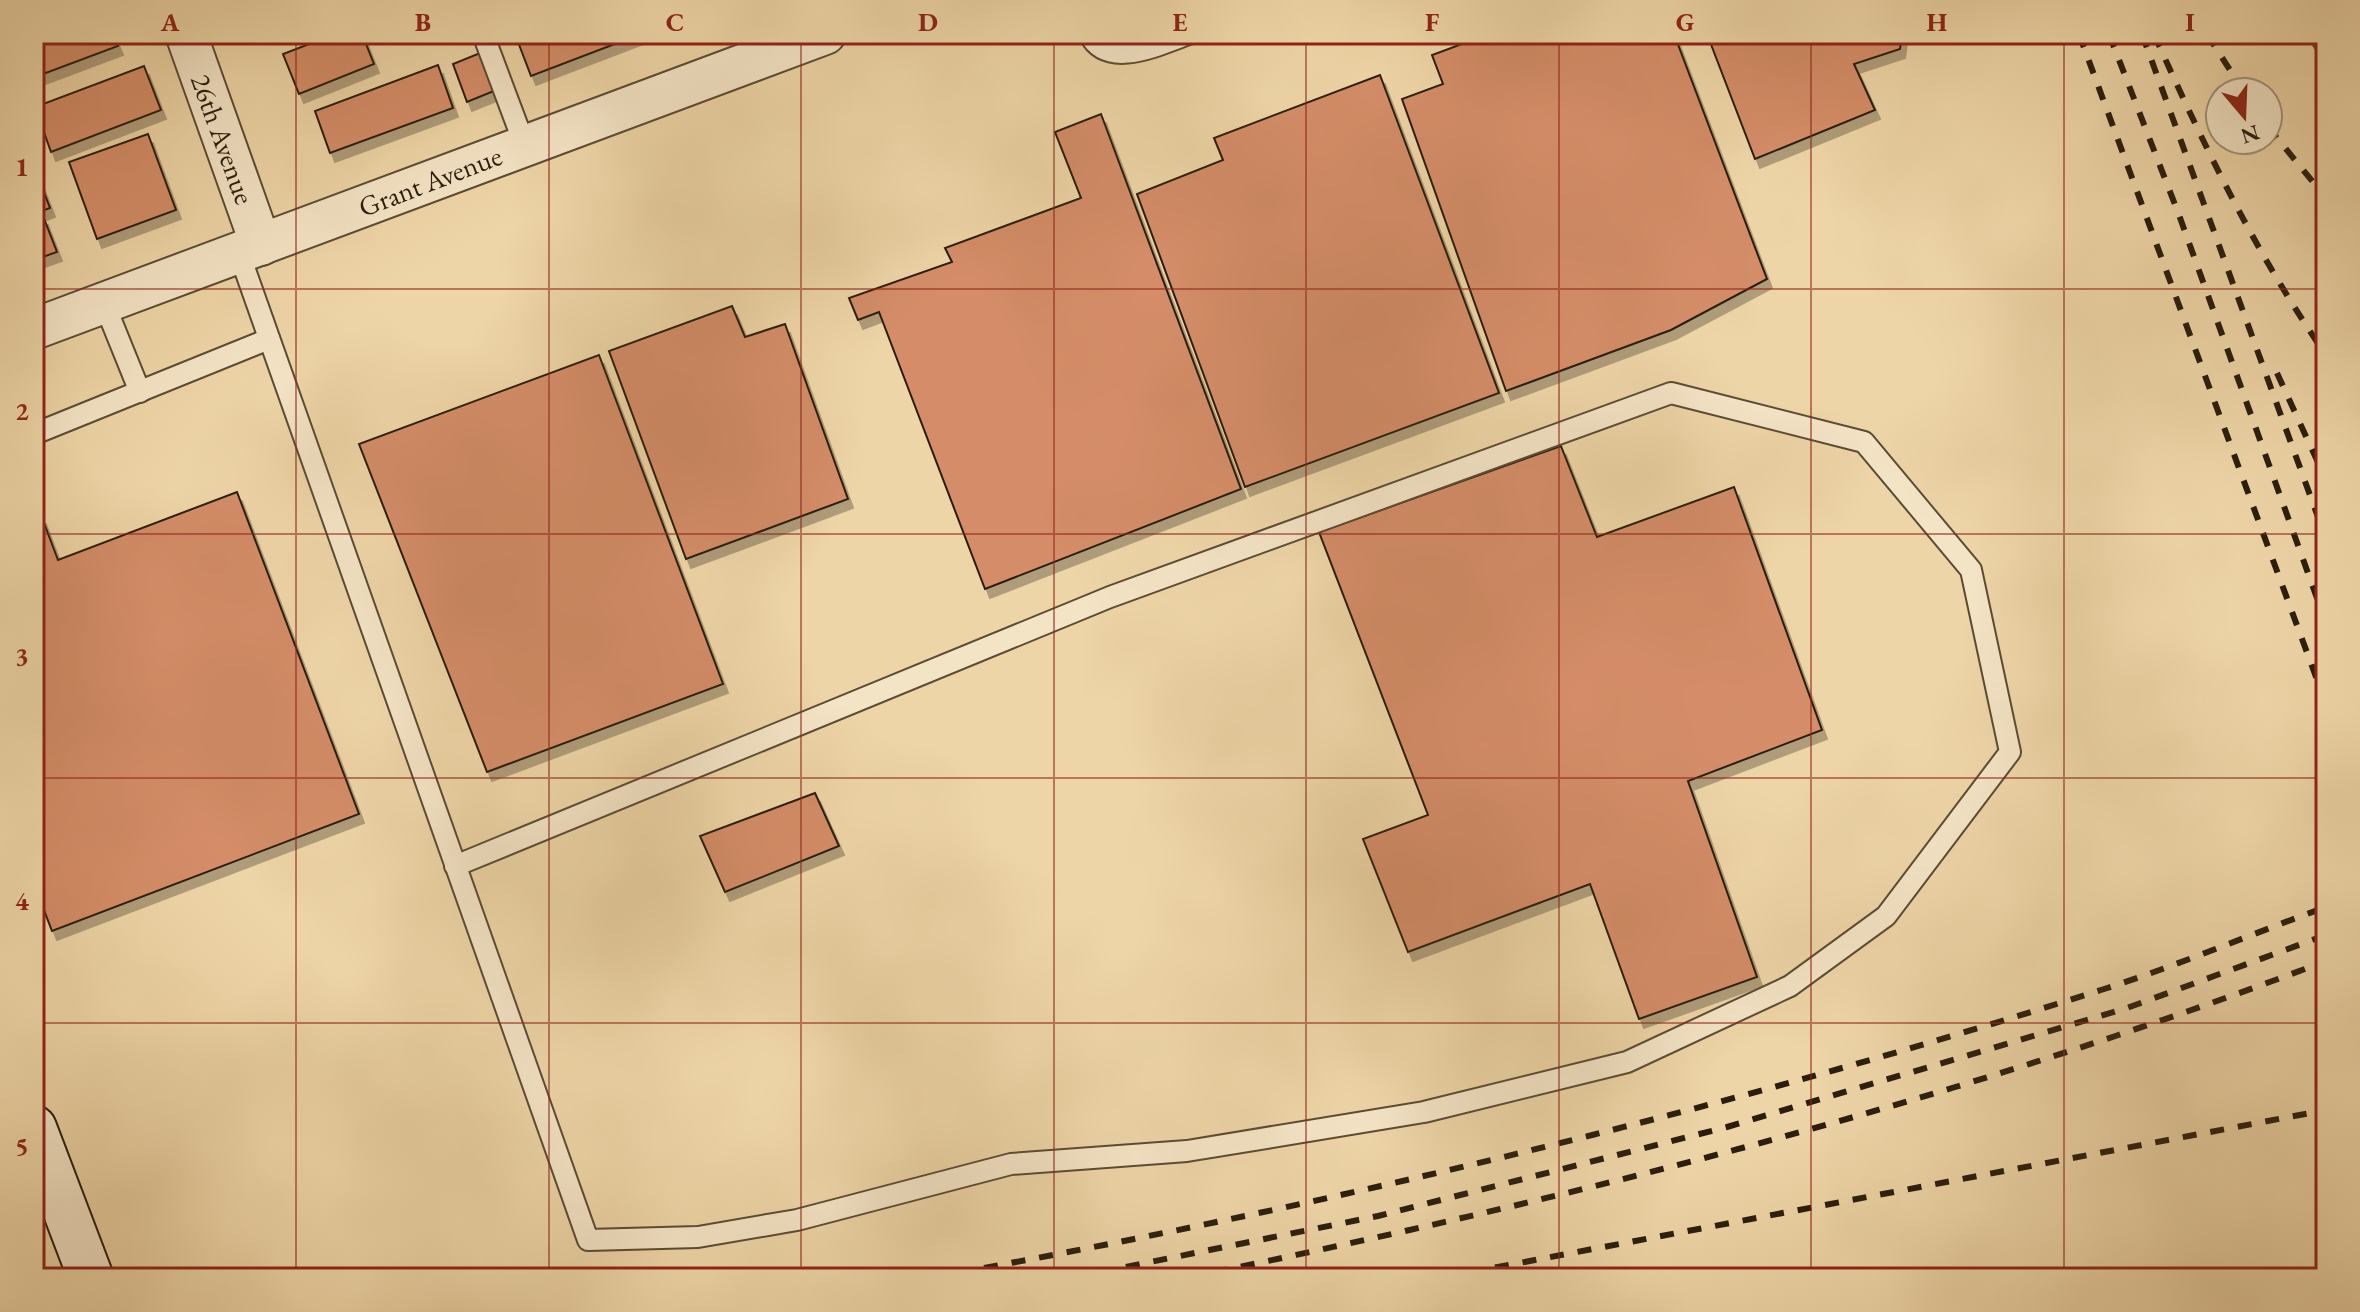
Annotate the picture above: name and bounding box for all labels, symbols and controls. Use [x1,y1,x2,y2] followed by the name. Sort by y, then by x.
[160,5,180,39] text: A
[415,5,431,39] text: B
[666,5,684,39] text: C
[918,5,938,39] text: D
[1173,5,1188,39] text: E
[1425,5,1439,39] text: F
[1676,5,1695,39] text: G
[1927,5,1948,39] text: H
[2185,5,2195,39] text: I
[183,69,263,209] street label: 26th Avenue
[2204,76,2284,156] north arrow
[2237,118,2263,151] text: N
[353,137,507,225] street label: Grant Avenue
[15,150,29,184] text: 1
[15,394,29,428] text: 2
[15,639,29,673] text: 3
[15,884,29,918] text: 4
[15,1129,29,1163] text: 5

